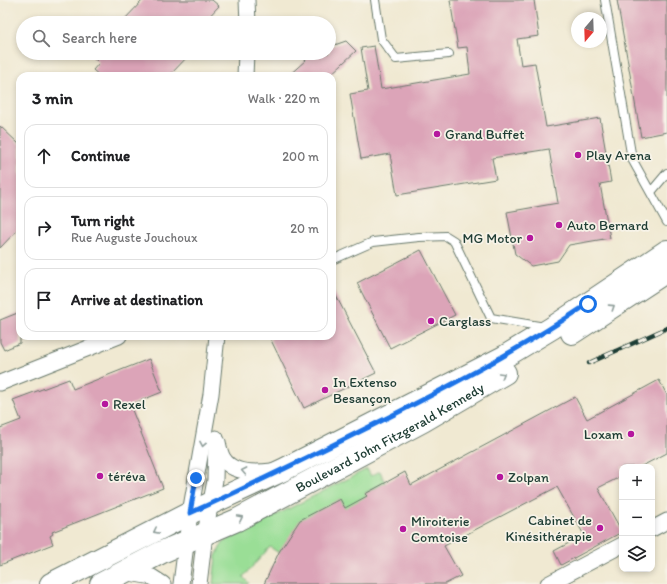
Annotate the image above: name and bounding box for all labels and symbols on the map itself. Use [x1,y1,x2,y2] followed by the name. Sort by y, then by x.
[571,12,607,48] north arrow
[445,126,524,143] place label: Grand Buffet
[432,129,442,139] marker: Grand Buffet
[586,147,652,164] place label: Play Arena
[573,150,583,160] marker: Play Arena
[567,217,649,234] place label: Auto Bernard
[554,220,564,230] marker: Auto Bernard
[463,230,523,247] place label: MG Motor
[525,233,535,243] marker: MG Motor
[579,295,597,313] route start
[608,305,615,312] one-way arrow
[439,313,491,330] place label: Carglass
[426,316,436,326] marker: Carglass
[498,372,505,379] one-way arrow
[333,374,397,407] place label: In Extenso Besançon
[292,379,487,496] street label: Boulevard John Fitzgerald Kennedy
[320,385,330,395] marker: In Extenso Besançon
[113,396,146,413] place label: Rexel
[100,399,110,409] marker: Rexel
[584,426,624,443] place label: Loxam
[626,429,636,439] marker: Loxam
[199,441,208,447] one-way arrow
[241,467,247,476] one-way arrow
[108,468,146,485] place label: téréva
[187,469,205,487] route end
[508,469,549,486] place label: Zolpan
[95,471,105,481] marker: téréva
[495,472,505,482] marker: Zolpan
[505,512,592,545] place label: Cabinet de Kinésithérapie
[411,513,470,546] place label: Miroiterie Comtoise
[236,515,243,523] one-way arrow
[595,523,605,533] marker: Cabinet de Kinésithérapie
[398,524,408,534] marker: Miroiterie Comtoise
[152,526,160,534] one-way arrow

